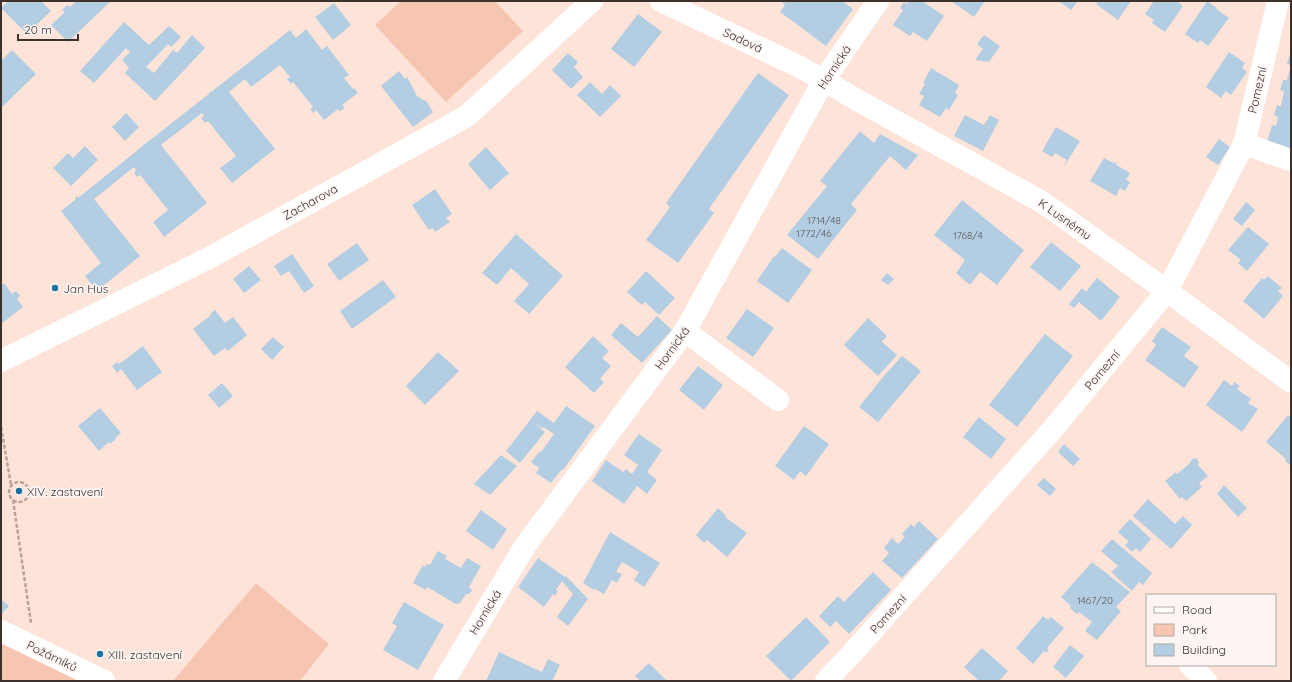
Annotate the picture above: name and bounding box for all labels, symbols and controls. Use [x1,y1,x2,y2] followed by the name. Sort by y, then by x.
[18,16,78,42] scale bar
[24,22,52,37] text: 20 m
[721,24,765,56] street label: Sadová
[814,42,854,92] street label: Hornická
[1244,65,1270,115] street label: Pomezní
[280,181,340,223] street label: Zacharova
[1035,195,1095,243] street label: K Lusnému
[807,214,841,227] house number: 1714/48
[796,227,832,240] house number: 1772/46
[953,229,983,242] house number: 1768/4
[63,281,109,296] place label: Jan Hus
[50,283,60,293] marker: Jan Hus
[651,323,693,373] street label: Hornická
[1081,347,1123,393] street label: Pomezní
[27,484,104,499] place label: XIV. zastavení
[14,486,24,496] marker: XIV. zastavení
[466,587,504,637] street label: Hornická
[867,591,910,637] street label: Pomezní
[1077,594,1113,607] house number: 1467/20
[1146,594,1276,666] legend
[1182,602,1212,617] text: Road
[1182,622,1207,637] text: Park
[24,637,80,675] street label: Požárníků
[1182,642,1226,657] text: Building
[108,647,183,662] place label: XIII. zastavení
[95,649,105,659] marker: XIII. zastavení

